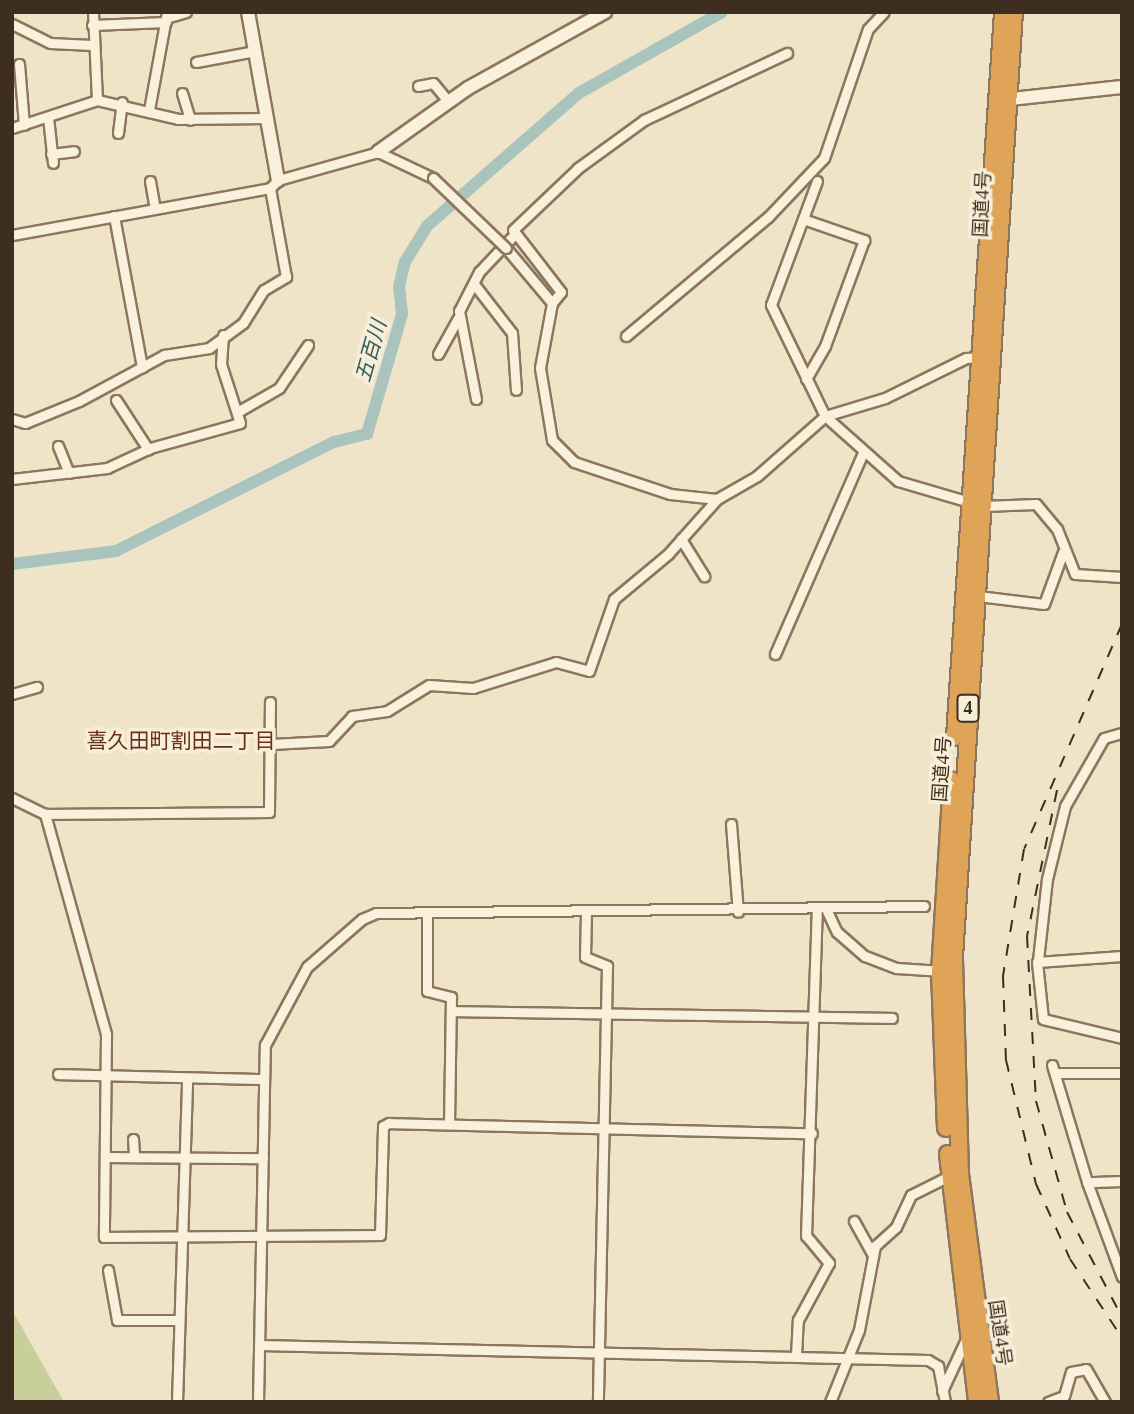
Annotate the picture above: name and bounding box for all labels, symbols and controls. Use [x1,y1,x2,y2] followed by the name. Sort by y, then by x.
[969,170,995,238] street label: 国道4号
[350,317,392,385] water label: 五百川
[956,694,980,722] road number: 4
[87,728,275,754] district label: 喜久田町割田二丁目
[928,735,956,803] street label: 国道4号
[984,1298,1016,1368] street label: 国道4号

